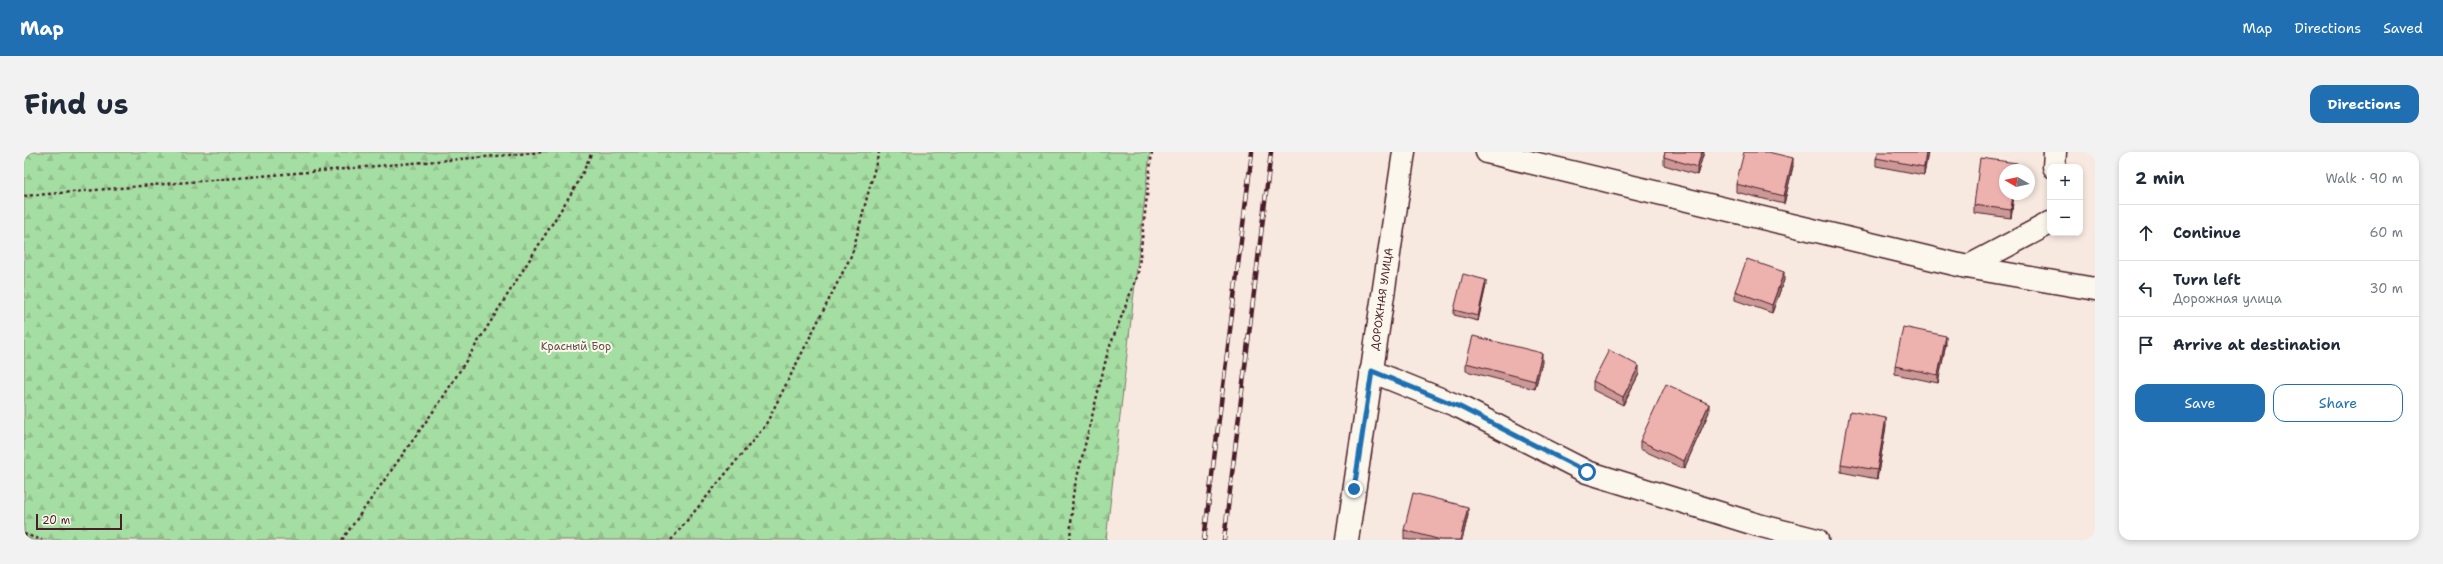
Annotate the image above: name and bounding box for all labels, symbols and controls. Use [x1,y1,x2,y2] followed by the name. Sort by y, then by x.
[20,16,64,41] text: Map
[2243,19,2273,37] text: Map
[2295,19,2361,37] text: Directions
[2383,19,2423,37] text: Saved
[24,85,129,123] text: Find us
[2310,85,2419,123] button: Directions
[1999,164,2035,200] north arrow
[2047,164,2083,236] map controls
[2047,164,2083,200] button: +
[2135,167,2185,189] text: 2 min
[2325,170,2403,187] text: Walk · 90 m
[2047,200,2083,236] button: −
[2135,222,2157,244] icon: ahead
[2173,223,2241,243] text: Continue
[2370,224,2403,241] text: 60 m
[1367,247,1397,351] street label: ДОРОЖНАЯ УЛИЦА
[2173,270,2241,290] text: Turn left
[2135,278,2157,300] icon: left
[2369,280,2403,297] text: 30 m
[2173,290,2282,307] text: Дорожная улица
[2135,334,2157,356] icon: arrive
[2173,335,2341,355] text: Arrive at destination
[541,339,611,354] park label: Красный Бор
[2135,384,2265,422] button: Save
[2273,384,2403,422] button: Share
[1578,463,1596,481] route start
[1345,480,1363,498] route end
[36,512,122,531] scale bar
[42,513,70,528] text: 20 m

